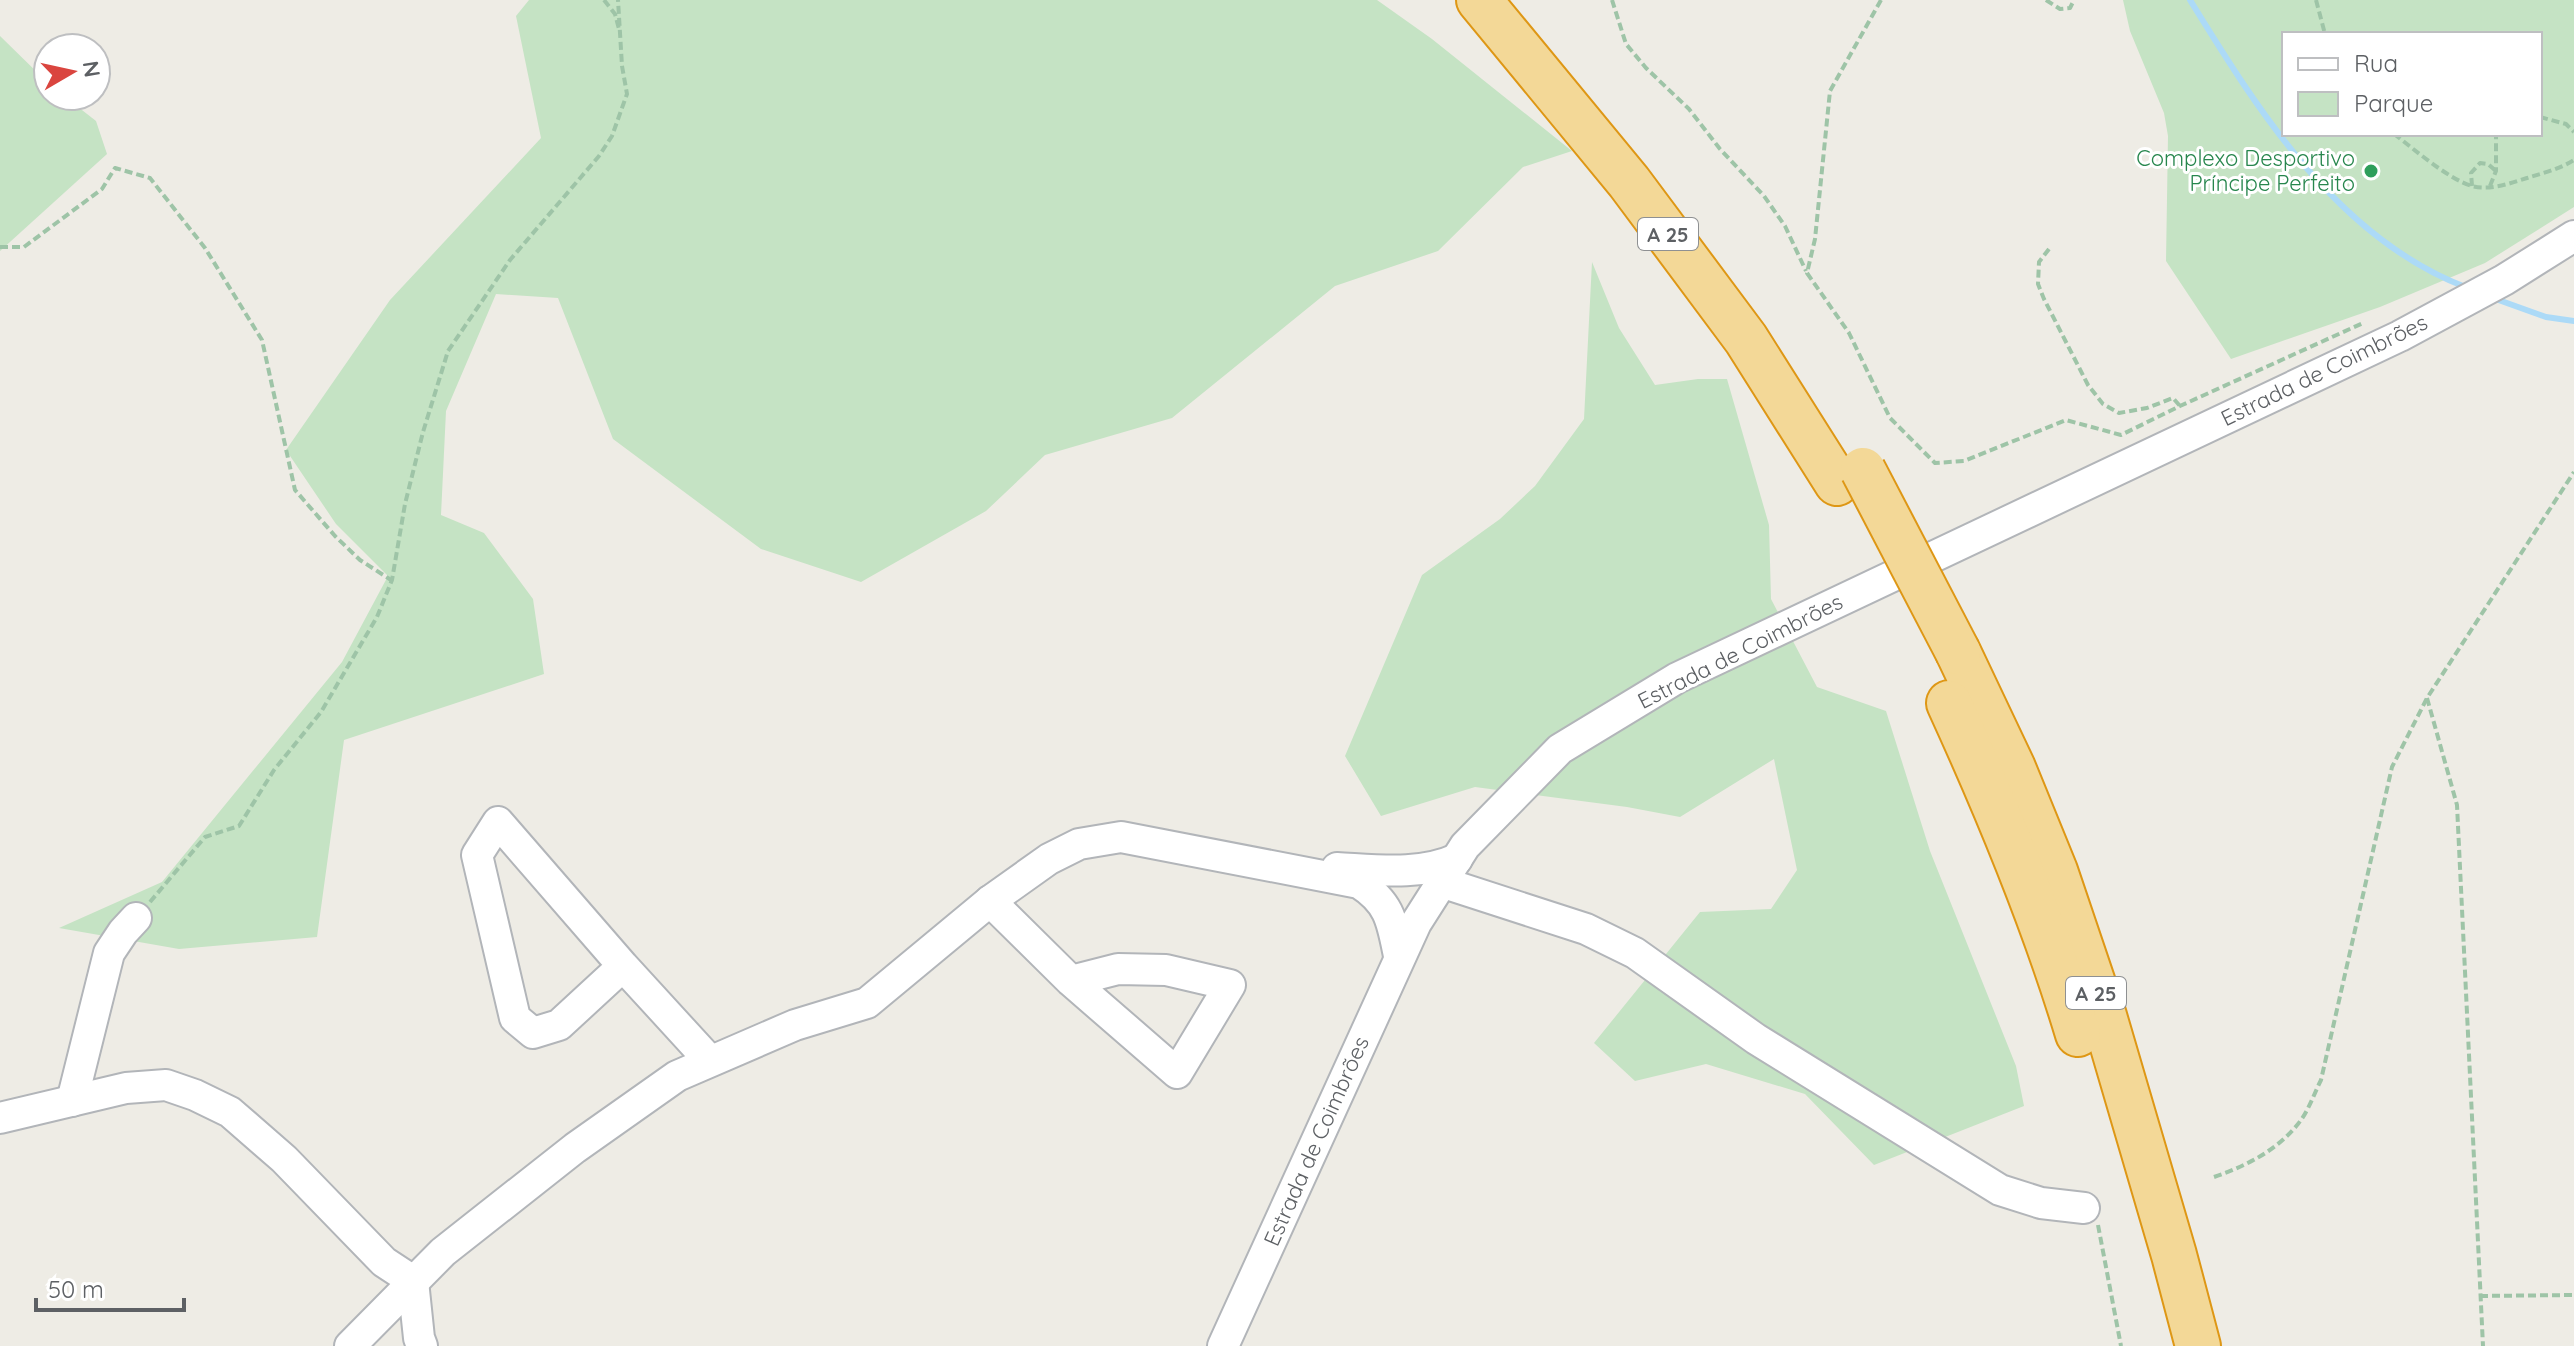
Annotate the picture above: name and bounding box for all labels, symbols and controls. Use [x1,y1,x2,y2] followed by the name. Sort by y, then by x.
[32,32,112,112] north arrow
[2282,32,2542,136] legend
[2354,48,2398,78] text: Rua
[77,59,107,79] text: N
[2354,88,2433,118] text: Parque
[2136,144,2355,197] place label: Complexo Desportivo Príncipe Perfeito
[2362,162,2380,180] marker: Complexo Desportivo Príncipe Perfeito
[1638,218,1698,250] road number: A 25
[2216,308,2432,432] street label: Estrada de Coimbrões
[1633,587,1847,715] street label: Estrada de Coimbrões
[2066,977,2126,1009] road number: A 25
[1257,1032,1375,1250] street label: Estrada de Coimbrões
[36,1262,184,1312] scale bar
[48,1274,104,1304] text: 50 m

